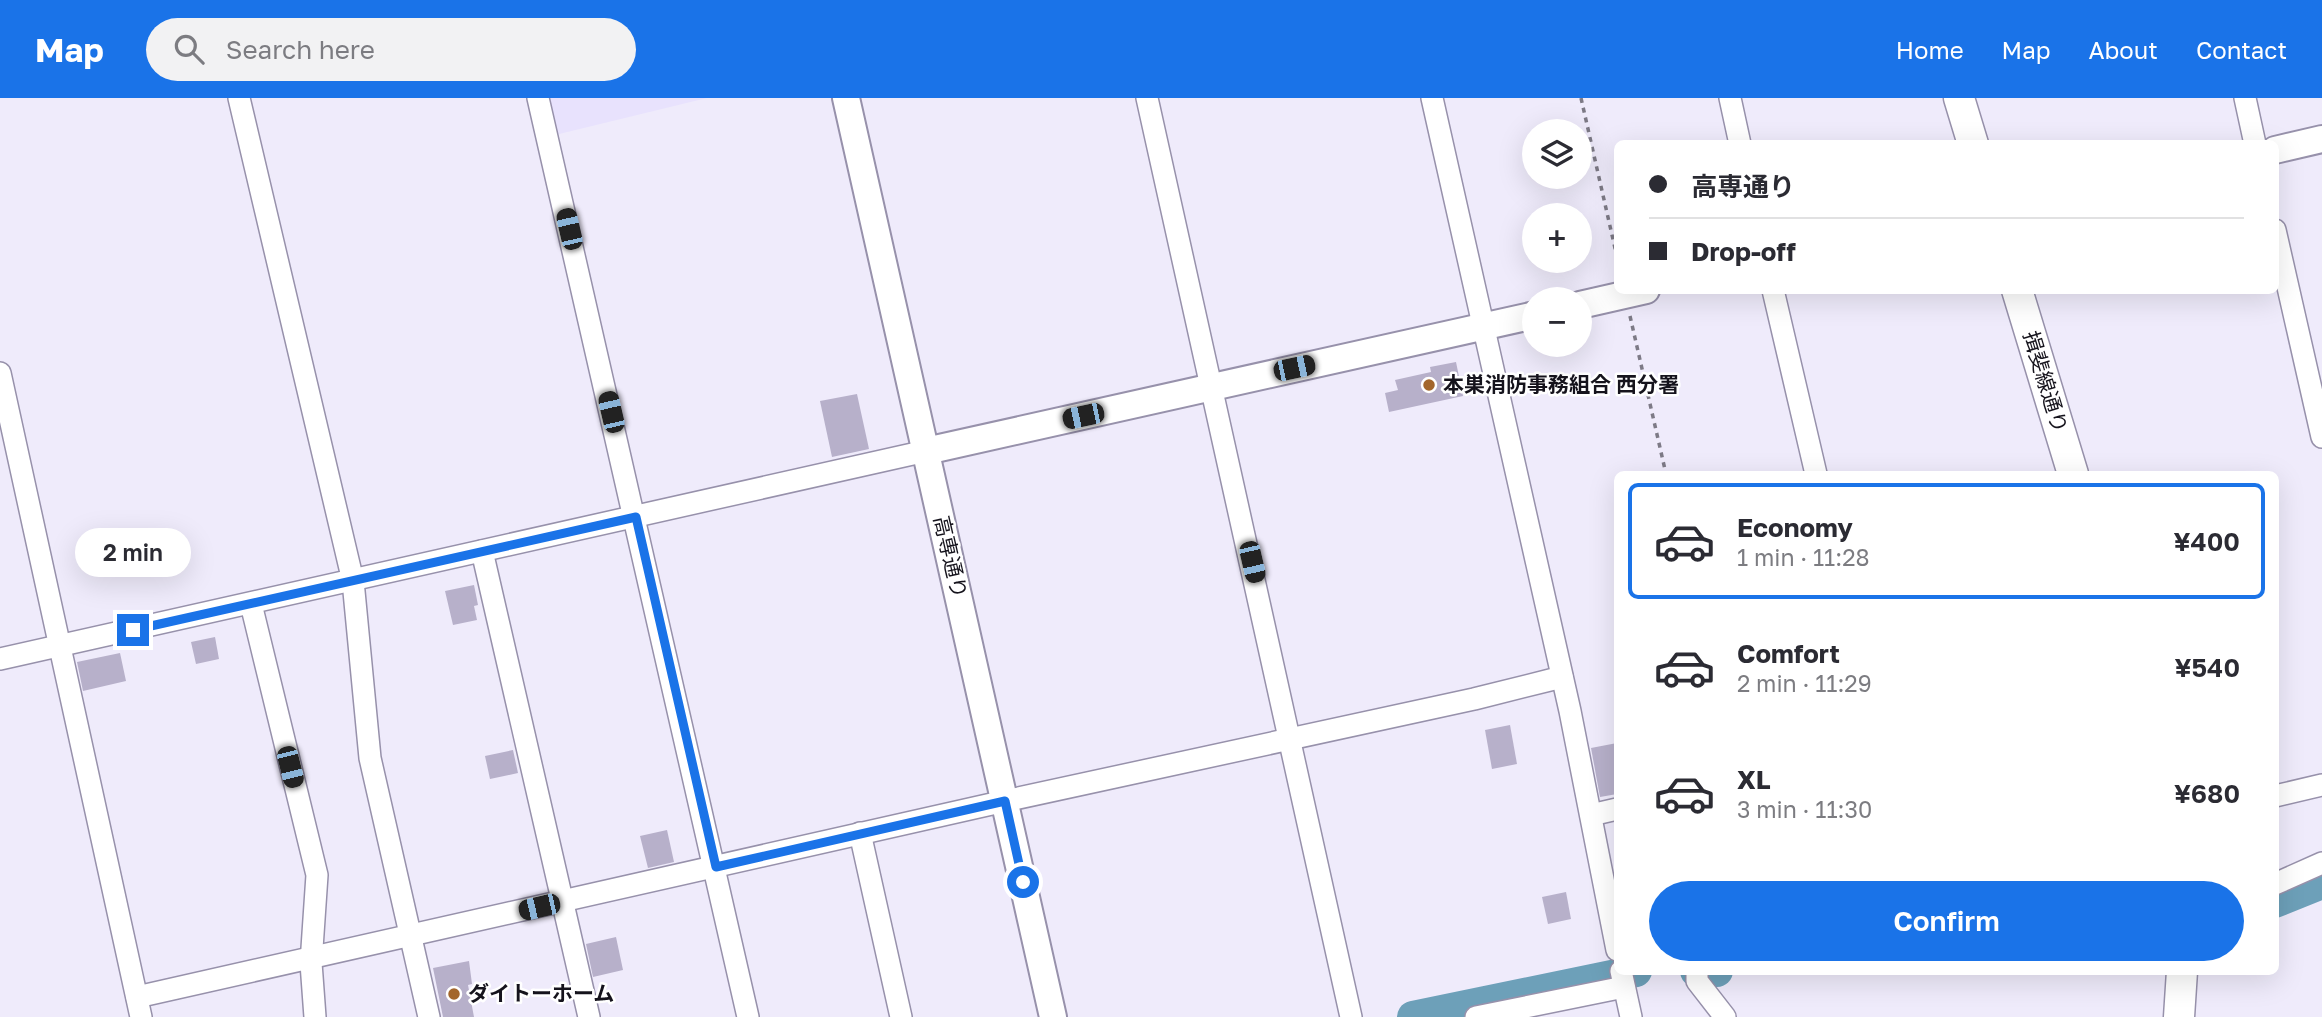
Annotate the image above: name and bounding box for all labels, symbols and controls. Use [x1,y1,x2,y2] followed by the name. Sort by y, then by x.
[146,18,636,81] search box
[35,30,104,69] text: Map
[170,30,208,68] icon: search
[226,34,375,65] text: Search here
[1896,35,1964,64] text: Home
[2002,35,2051,64] text: Map
[2089,35,2158,64] text: About
[2196,35,2287,64] text: Contact
[1522,119,1592,357] map controls
[1522,119,1592,189] button: layers
[1691,171,1795,202] text: 高専通り
[1522,203,1592,273] button: +
[555,206,584,252] car
[1691,236,1796,267] text: Drop-off
[1522,287,1592,357] button: −
[2018,328,2074,436] street label: 揖斐線通り
[1272,353,1317,383] car
[1443,371,1679,397] place label: 本巣消防事務組合 西分署
[1421,377,1437,393] marker: 本巣消防事務組合 西分署
[597,389,626,435] car
[1061,401,1106,431] car
[1653,510,1716,573] icon: car
[1737,512,1853,543] text: Economy
[929,513,973,601] street label: 高専通り
[2174,526,2240,557] text: ¥400
[75,528,191,578] callout: 2 min
[103,538,163,566] text: 2 min
[1238,539,1267,585] car
[1737,543,1870,571] text: 1 min · 11:28
[117,614,149,646] route end
[1653,636,1716,699] icon: car
[1737,638,1840,669] text: Comfort
[2175,652,2240,683] text: ¥540
[1737,669,1872,697] text: 2 min · 11:29
[275,744,306,790] car
[1653,762,1716,825] icon: car
[1737,764,1771,795] text: XL
[2174,778,2240,809] text: ¥680
[1737,795,1872,823] text: 3 min · 11:30
[1007,866,1039,898] route start
[1649,881,2244,961] button: Confirm
[517,892,562,922] car
[468,980,614,1006] place label: ダイトーホーム
[446,986,462,1002] marker: ダイトーホーム

